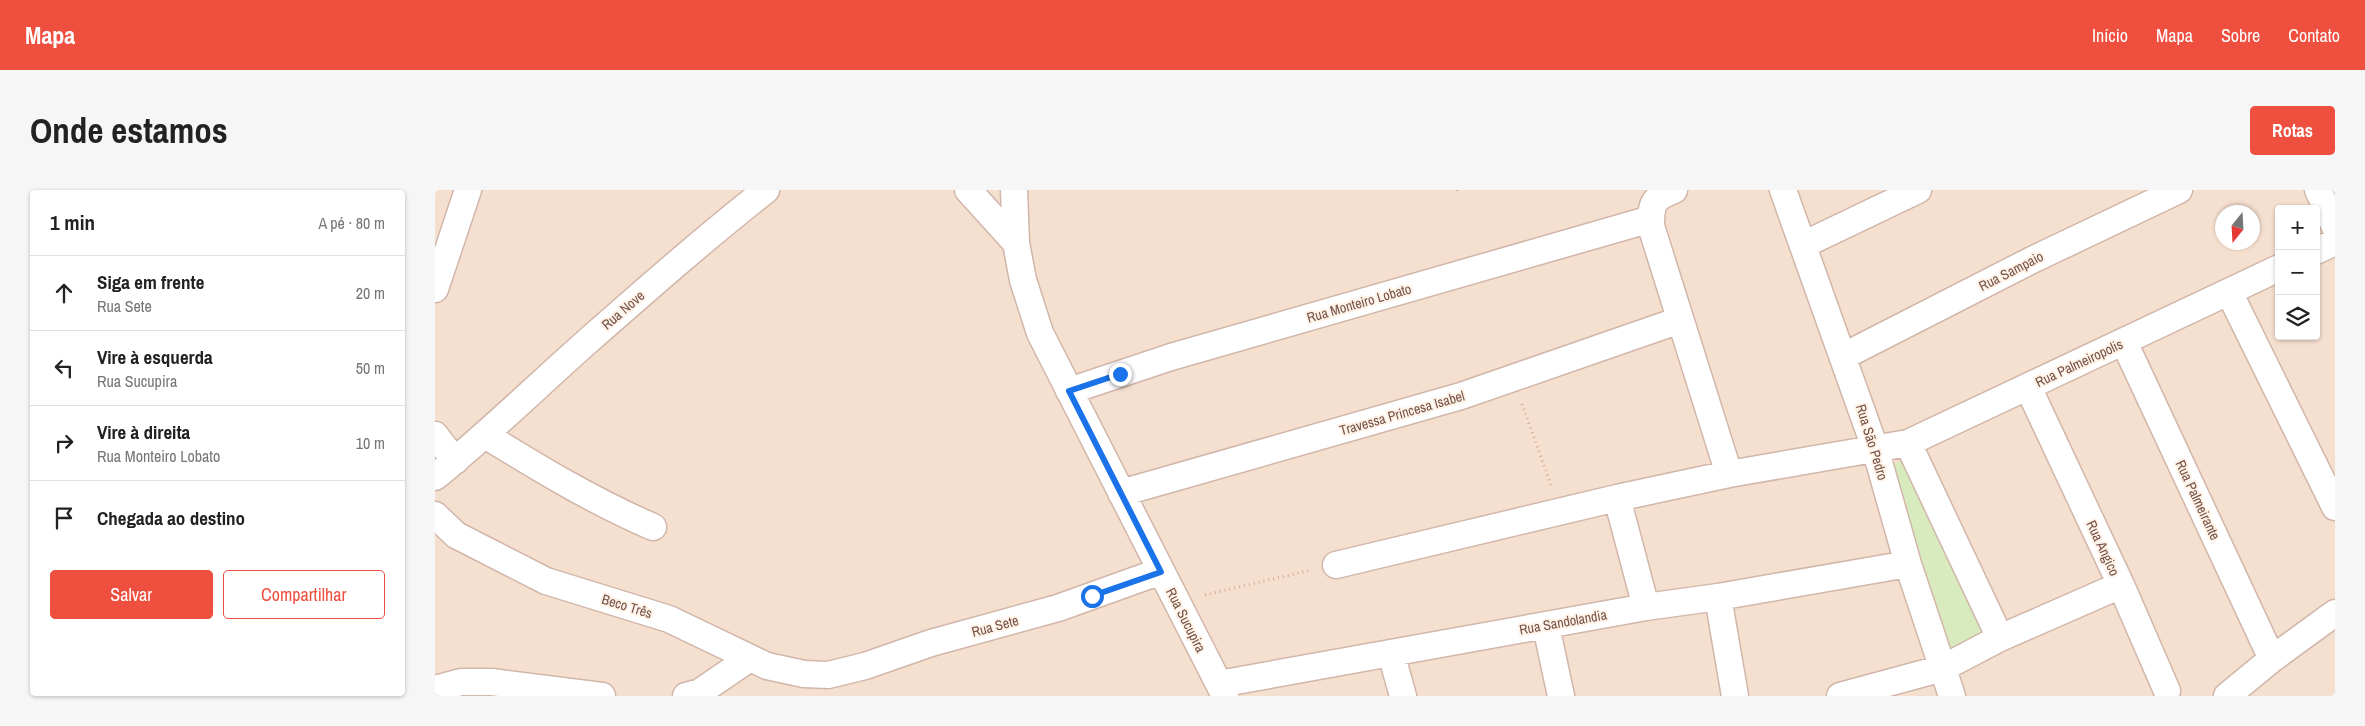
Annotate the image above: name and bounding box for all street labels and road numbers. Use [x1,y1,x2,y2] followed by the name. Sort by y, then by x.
[1976,247,2046,295] street label: Rua Sampaio
[1305,279,1413,327] street label: Rua Monteiro Lobato
[598,286,648,334] street label: Rua Nove
[2032,335,2126,391] street label: Rua Palmeiropolis
[1337,387,1467,439] street label: Travessa Princesa Isabel
[1852,402,1892,482] street label: Rua São Pedro
[2172,457,2224,543] street label: Rua Palmeirante
[2082,517,2124,579] street label: Rua Angico
[1162,585,1210,656] street label: Rua Sucupira
[600,590,655,622] street label: Beco Três
[1518,605,1609,639] street label: Rua Sandolandia
[970,611,1020,641] street label: Rua Sete

